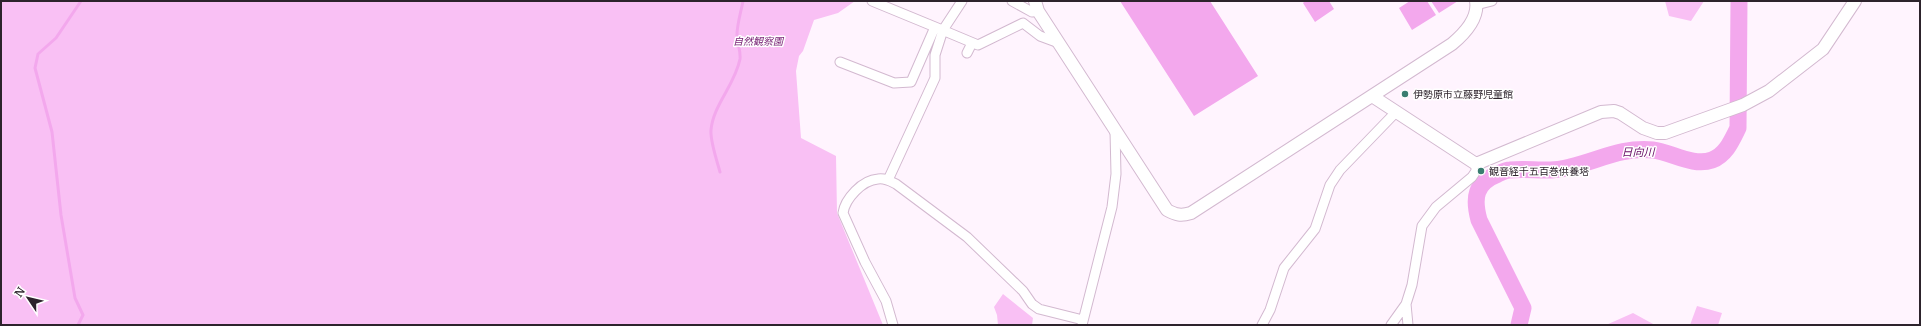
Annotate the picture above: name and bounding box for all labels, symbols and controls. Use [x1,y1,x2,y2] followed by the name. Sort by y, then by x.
[733,35,785,48] park label: 自然観察園
[1413,88,1513,101] place label: 伊勢原市立藤野児童館
[1400,89,1410,99] marker: 伊勢原市立藤野児童館
[1622,145,1655,159] water label: 日向川
[1489,165,1589,178] place label: 観音経千五百巻供養塔
[1476,166,1486,176] marker: 観音経千五百巻供養塔
[8,278,48,318] north arrow
[12,284,28,300] text: N

